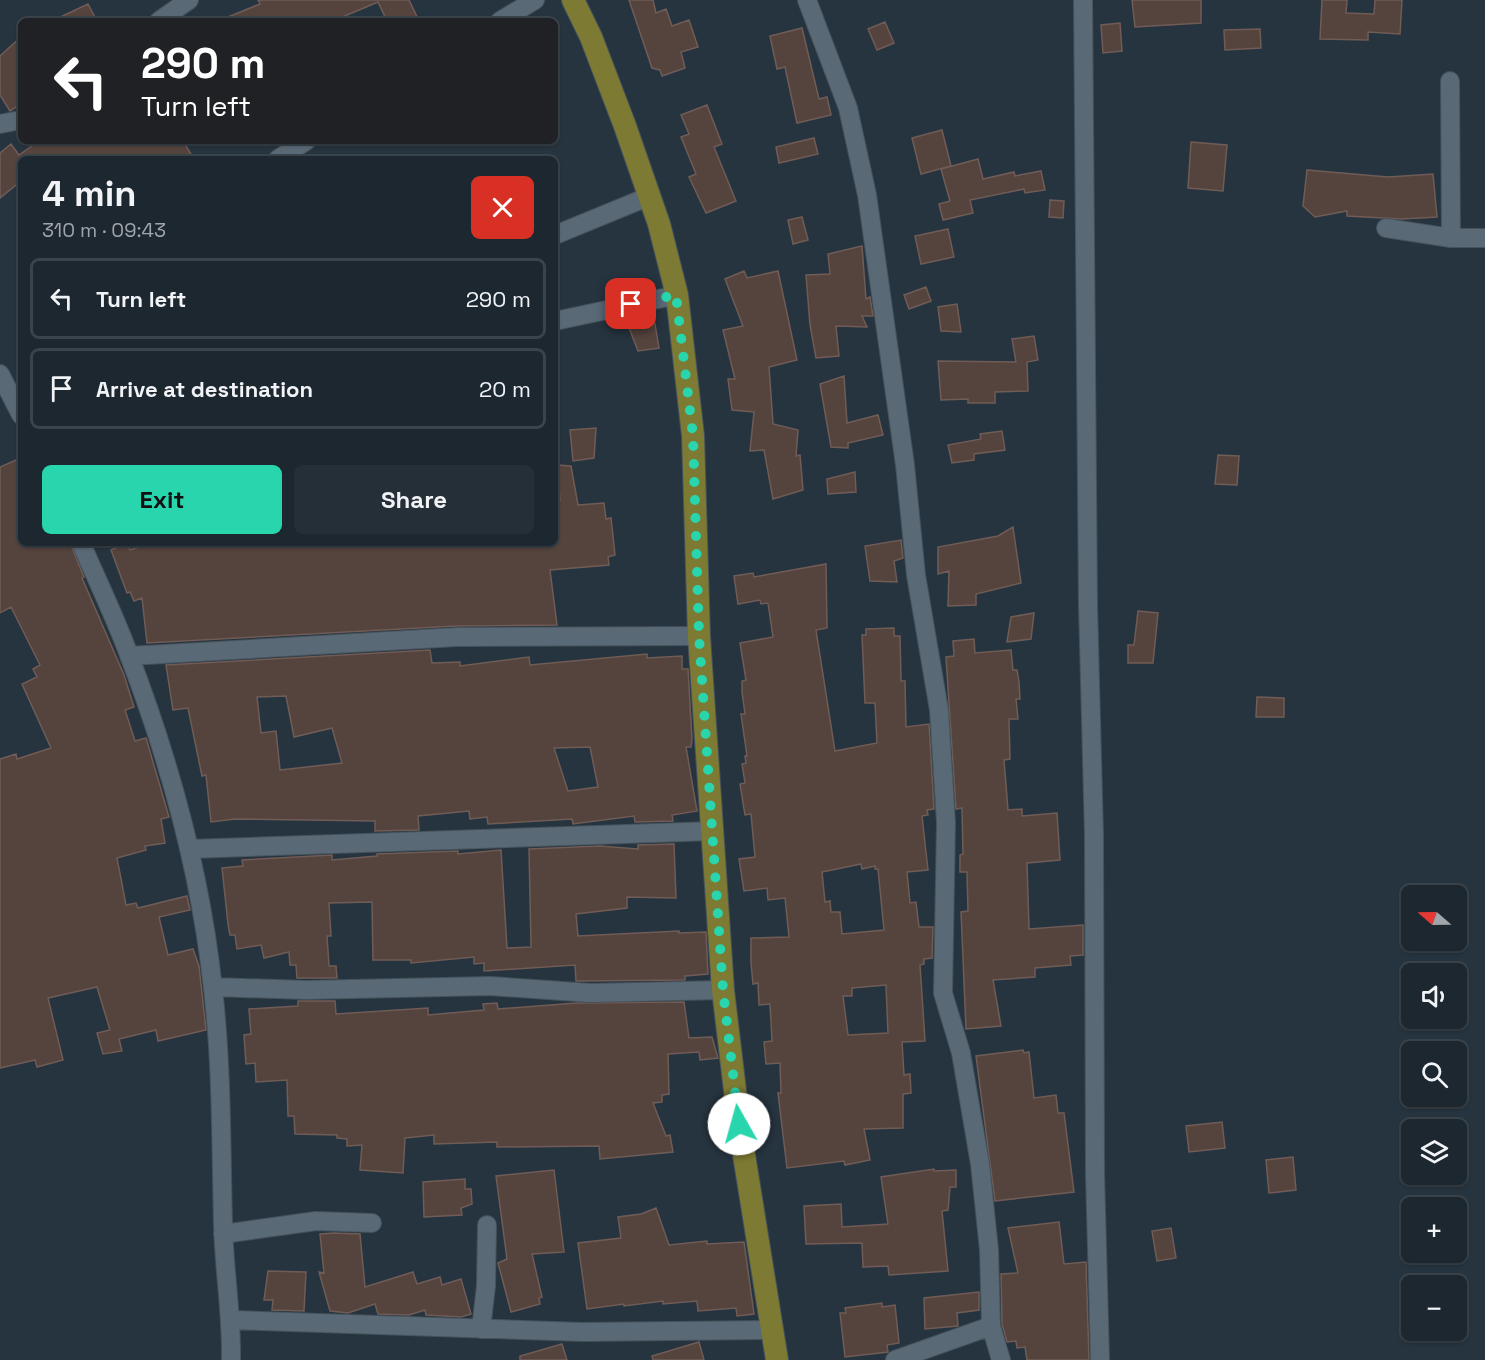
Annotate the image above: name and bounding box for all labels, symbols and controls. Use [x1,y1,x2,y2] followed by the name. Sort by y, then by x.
[141,37,266,90] text: 290 m
[42,42,120,120] icon: left
[141,89,251,124] text: Turn left
[42,171,137,217] text: 4 min
[471,176,534,239] button: close
[42,217,166,243] text: 310 m · 09:43
[605,278,656,329] pin
[45,282,78,315] icon: left
[96,285,186,313] text: Turn left
[466,285,531,313] text: 290 m
[614,287,647,320] icon: arrive
[45,372,78,405] icon: arrive
[96,375,313,403] text: Arrive at destination
[479,375,531,403] text: 20 m
[42,465,282,534] button: Exit
[294,465,534,534] button: Share
[1401,885,1467,951] north arrow
[1401,885,1467,1341] map controls
[1401,963,1467,1029] button: sound
[1401,1041,1467,1107] button: search
[707,1092,771,1156] position arrow
[1401,1119,1467,1185] button: layers
[1401,1197,1467,1263] button: +
[1401,1275,1467,1341] button: −

